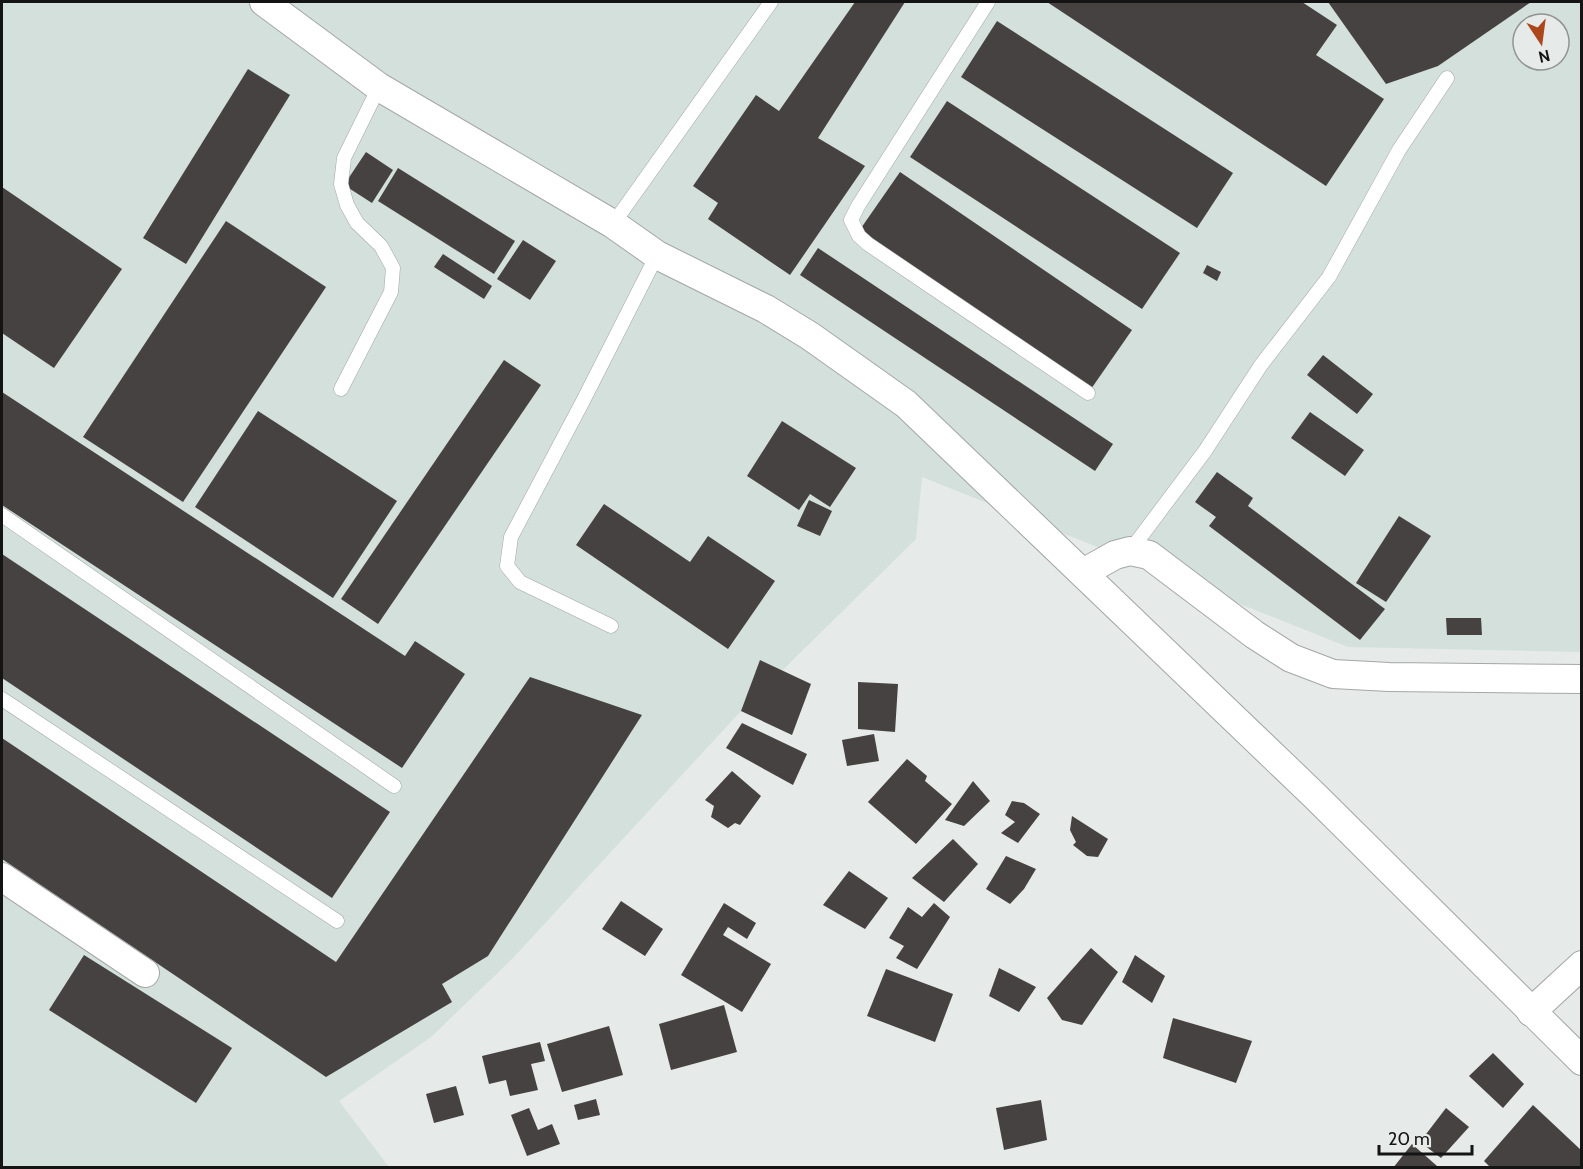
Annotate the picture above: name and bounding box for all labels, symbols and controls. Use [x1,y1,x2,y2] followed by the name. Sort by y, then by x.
[1511,12,1571,72] north arrow
[1537,46,1552,67] text: N
[1379,1118,1472,1156] scale bar
[1388,1128,1430,1150] text: 20 m

